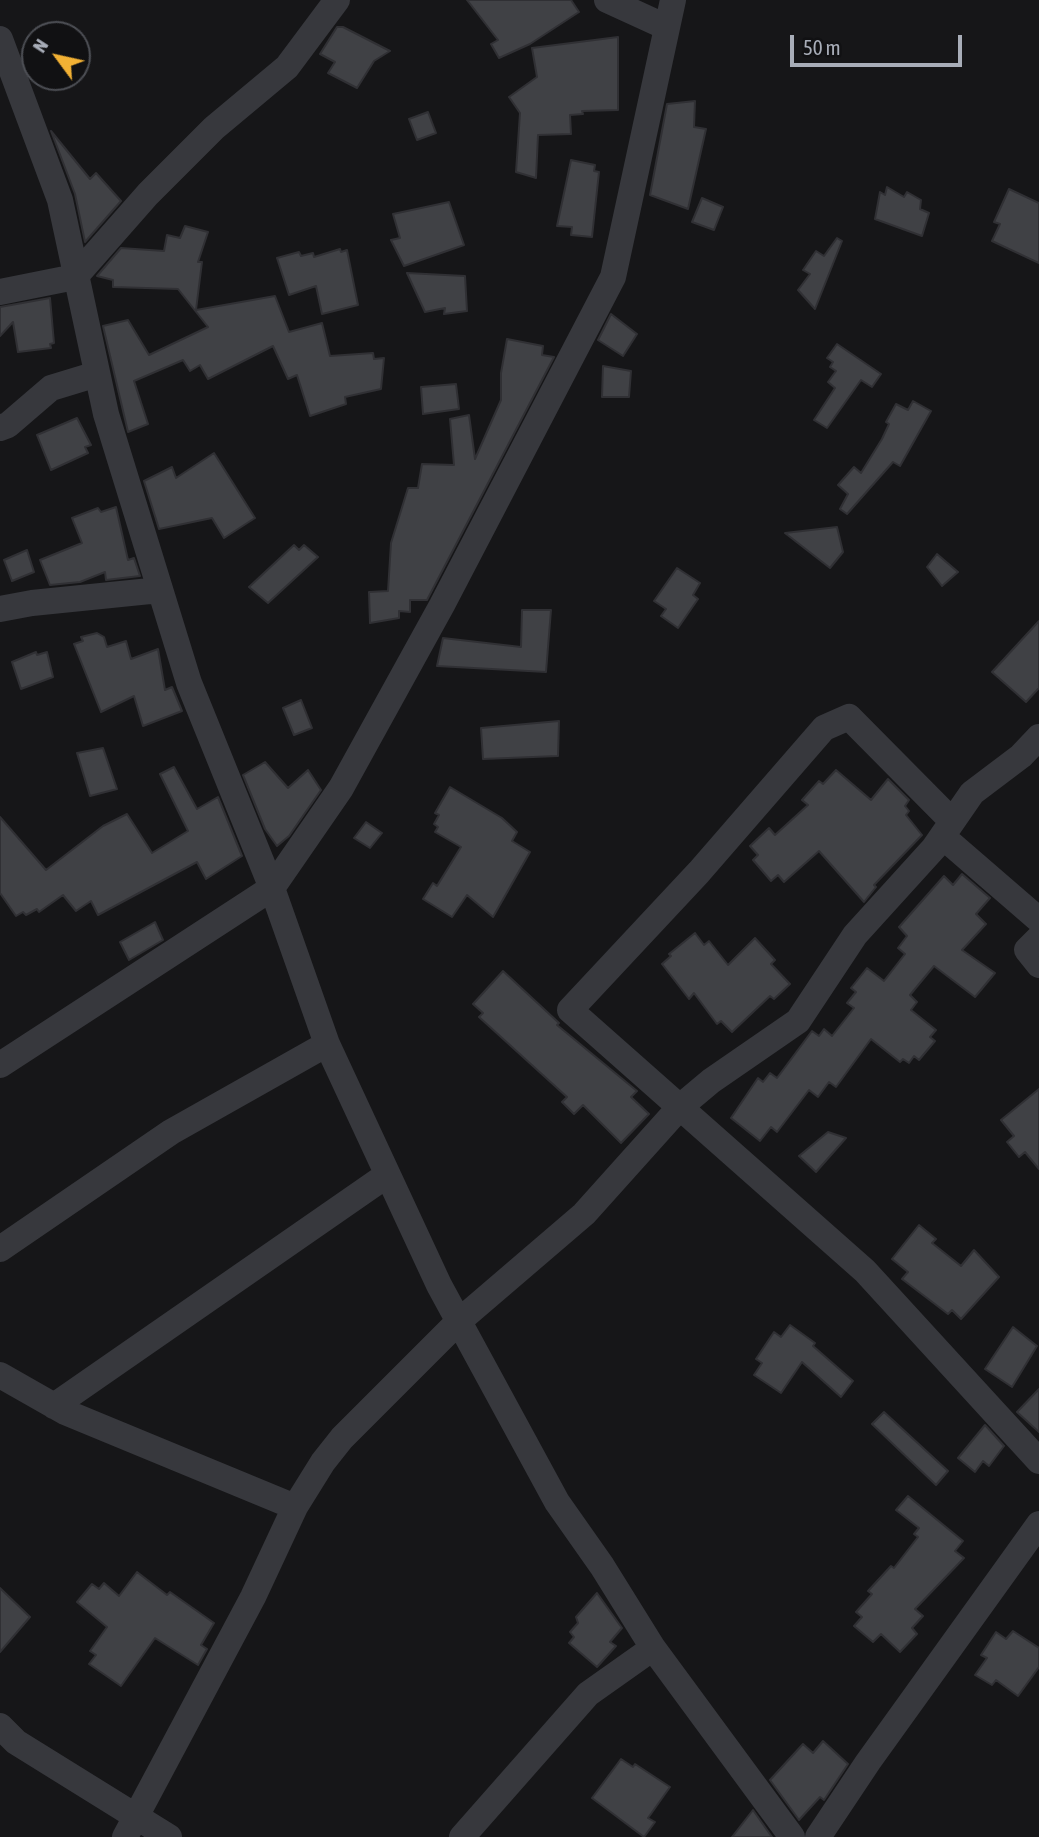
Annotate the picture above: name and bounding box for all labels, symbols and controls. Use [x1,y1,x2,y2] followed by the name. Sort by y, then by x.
[21,21,91,91] north arrow
[794,21,965,65] scale bar
[28,35,52,56] text: N
[803,35,841,59] text: 50 m

